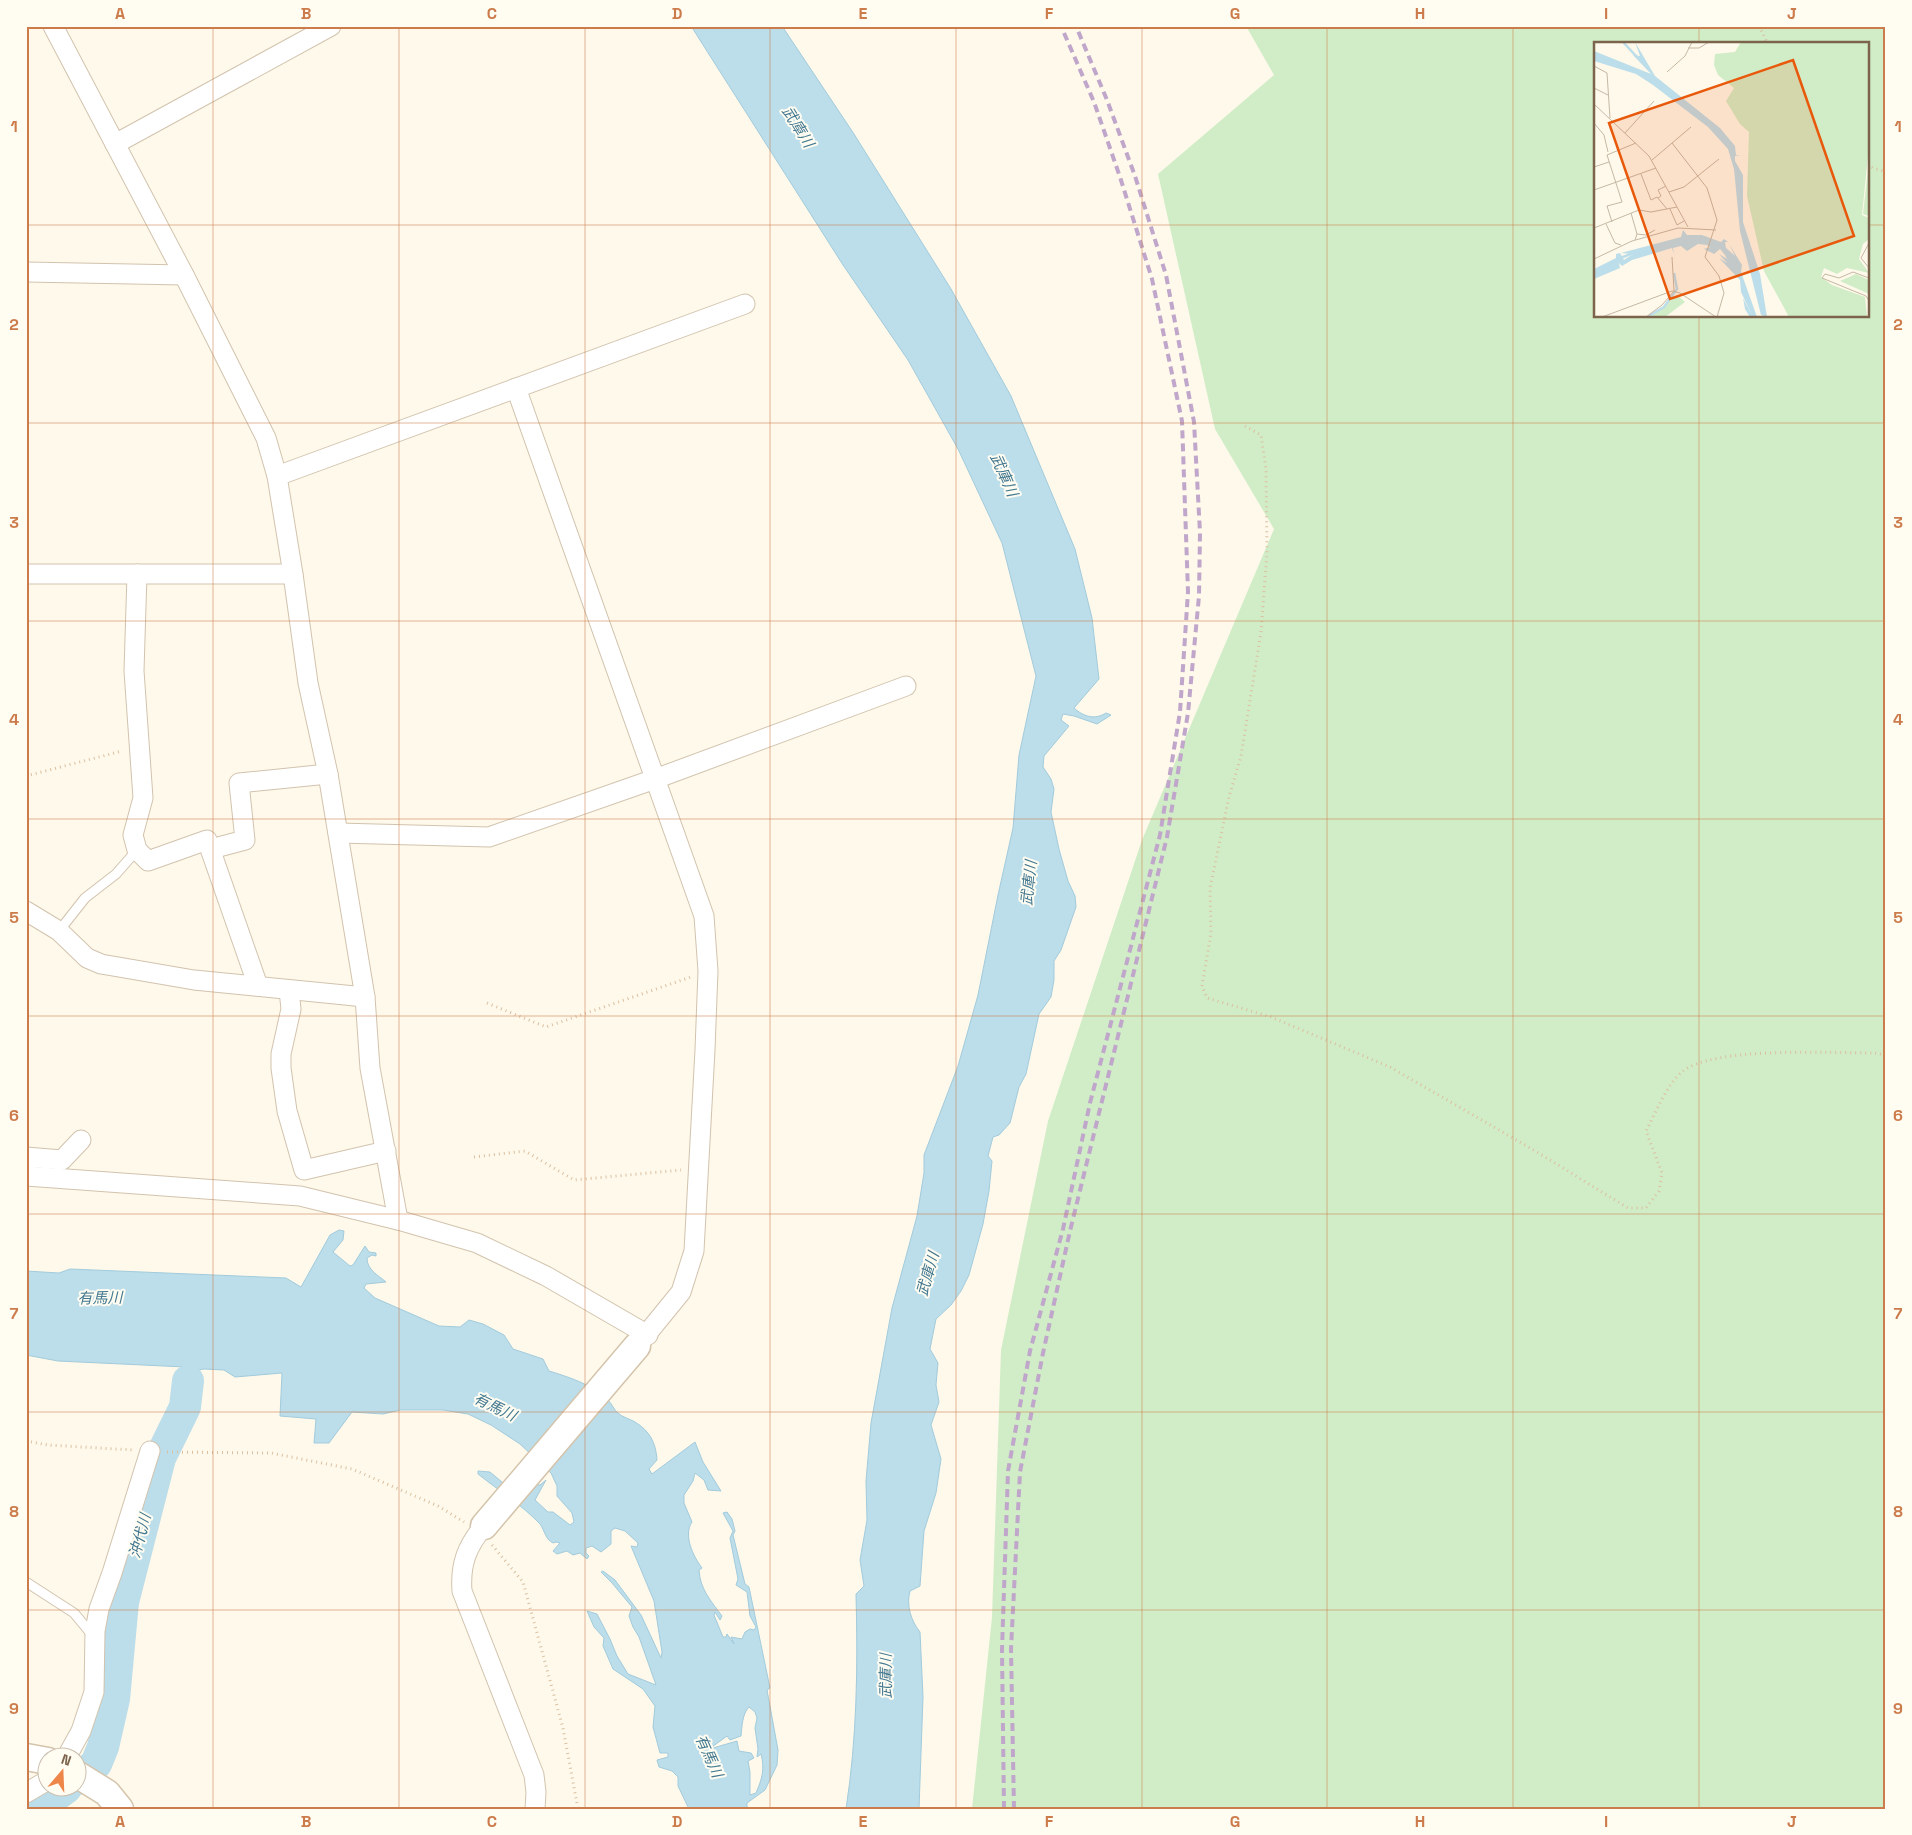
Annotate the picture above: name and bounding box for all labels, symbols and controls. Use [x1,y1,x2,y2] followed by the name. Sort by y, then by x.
[115,3,125,24] text: A
[301,3,311,24] text: B
[487,3,497,24] text: C
[672,3,682,24] text: D
[859,3,868,24] text: E
[1045,3,1054,24] text: F
[1230,3,1240,24] text: G
[1415,3,1425,24] text: H
[1604,3,1608,24] text: I
[1787,3,1797,24] text: J
[1594,42,1870,318] inset map
[778,103,819,153] water label: 武庫川
[10,116,18,137] text: 1
[1894,116,1902,137] text: 1
[9,314,19,335] text: 2
[1893,314,1903,335] text: 2
[987,450,1023,501] water label: 武庫川
[9,512,19,533] text: 3
[1893,512,1903,533] text: 3
[9,709,19,730] text: 4
[1893,709,1903,730] text: 4
[1017,858,1041,906] water label: 武庫川
[9,907,19,928] text: 5
[1893,907,1903,928] text: 5
[9,1105,19,1126] text: 6
[1893,1105,1903,1126] text: 6
[912,1248,943,1298] water label: 武庫川
[77,1288,125,1307] water label: 有馬川
[10,1303,19,1324] text: 7
[1894,1303,1903,1324] text: 7
[471,1388,521,1426] water label: 有馬川
[9,1501,19,1522] text: 8
[1893,1501,1903,1522] text: 8
[125,1510,155,1560] water label: 沖代川
[876,1652,895,1699] water label: 武庫川
[9,1698,19,1719] text: 9
[1893,1698,1903,1719] text: 9
[692,1731,728,1782] water label: 有馬川
[38,1748,88,1798] north arrow
[59,1750,74,1770] text: N
[115,1811,125,1832] text: A
[301,1811,311,1832] text: B
[487,1811,497,1832] text: C
[672,1811,682,1832] text: D
[859,1811,868,1832] text: E
[1045,1811,1054,1832] text: F
[1230,1811,1240,1832] text: G
[1415,1811,1425,1832] text: H
[1604,1811,1608,1832] text: I
[1787,1811,1797,1832] text: J

